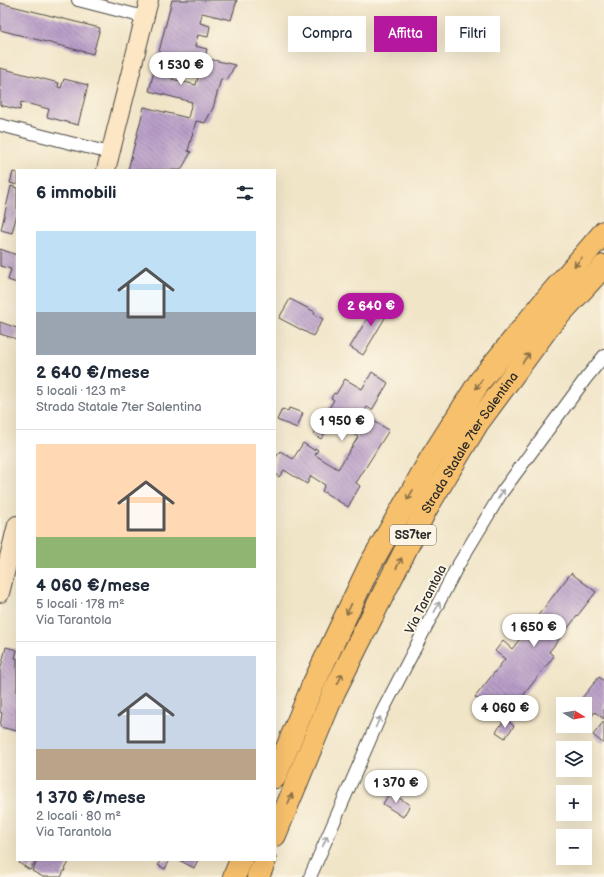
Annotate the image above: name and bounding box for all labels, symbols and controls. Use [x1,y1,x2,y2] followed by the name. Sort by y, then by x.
[288,16,366,52] chip: Compra
[374,16,437,52] chip: Affitta
[445,16,500,52] chip: Filtri
[144,52,218,86] pin: 1 530 €
[158,57,204,73] text: 1 530 €
[234,182,256,204] icon: filters
[36,183,116,203] text: 6 immobili
[574,256,583,267] one-way arrow
[110,257,182,329] icon: home
[334,293,408,327] pin: 2 640 €
[347,298,395,314] text: 2 640 €
[522,352,530,363] one-way arrow
[36,363,149,383] text: 2 640 €/mese
[418,369,522,517] street label: Strada Statale 7ter Salentina
[475,378,483,389] one-way arrow
[36,383,126,399] text: 5 locali · 123 m²
[36,399,202,415] text: Strada Statale 7ter Salentina
[305,408,379,442] pin: 1 950 €
[319,413,365,429] text: 1 950 €
[110,470,182,542] icon: home
[406,488,414,500] one-way arrow
[498,488,506,500] one-way arrow
[390,525,436,545] road number: SS7ter
[395,557,403,569] one-way arrow
[402,562,450,637] street label: Via Tarantola
[36,576,150,596] text: 4 060 €/mese
[36,596,125,612] text: 5 locali · 178 m²
[434,601,441,613] one-way arrow
[345,603,352,615] one-way arrow
[36,612,112,628] text: Via Tarantola
[497,614,571,648] pin: 1 650 €
[511,619,557,635] text: 1 650 €
[337,673,344,685] one-way arrow
[110,682,182,754] icon: home
[468,695,542,729] pin: 4 060 €
[556,697,592,733] north arrow
[556,697,592,865] map controls
[481,700,529,716] text: 4 060 €
[374,717,382,729] one-way arrow
[556,741,592,777] button: layers
[359,770,433,804] pin: 1 370 €
[373,775,419,791] text: 1 370 €
[556,785,592,821] button: +
[36,788,145,808] text: 1 370 €/mese
[287,793,294,805] one-way arrow
[36,808,121,824] text: 2 locali · 80 m²
[36,824,112,840] text: Via Tarantola
[556,829,592,865] button: −
[322,836,329,848] one-way arrow

